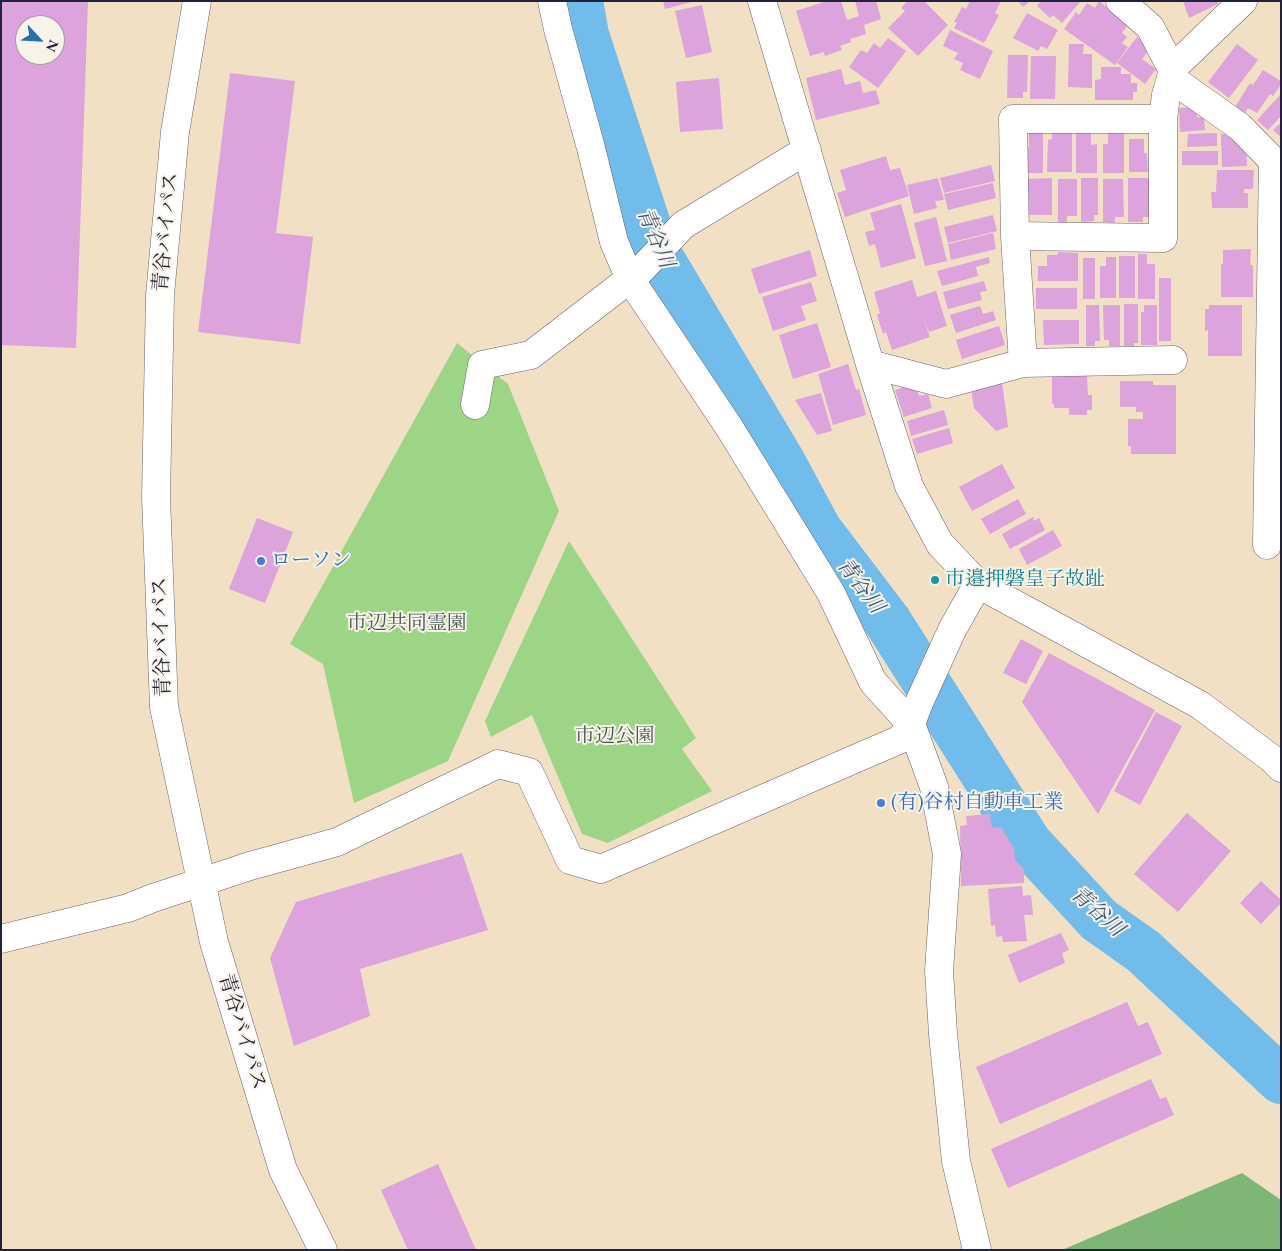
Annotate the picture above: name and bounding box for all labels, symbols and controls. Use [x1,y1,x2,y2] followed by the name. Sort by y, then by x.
[15,15,65,65] north arrow
[42,37,63,55] text: N
[149,171,183,293] street label: 青谷バイパス
[631,204,679,272] water label: 青谷川
[271,549,351,573] place label: ローソン
[831,553,889,619] water label: 青谷川
[255,555,267,567] marker: ローソン
[945,568,1105,592] place label: 市邉押磐皇子故趾
[929,574,941,586] marker: 市邉押磐皇子故趾
[148,577,176,697] street label: 青谷バイパス
[347,612,467,636] park label: 市辺共同霊園
[575,725,655,749] park label: 市辺公園
[891,791,1064,815] place label: (有)谷村自動車工業
[875,797,887,809] marker: (有)谷村自動車工業
[1065,882,1129,942] water label: 青谷川
[213,971,271,1093] street label: 青谷バイパス

